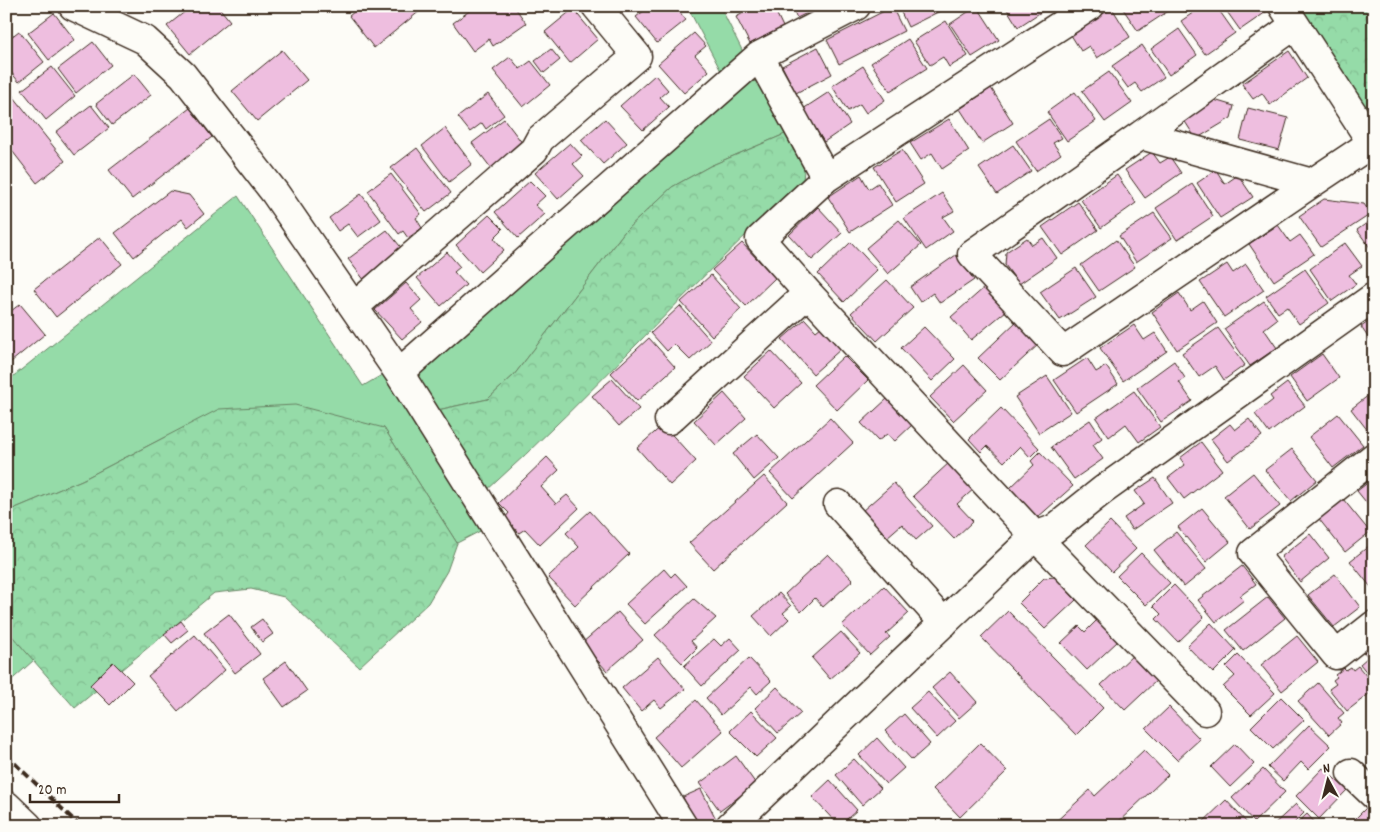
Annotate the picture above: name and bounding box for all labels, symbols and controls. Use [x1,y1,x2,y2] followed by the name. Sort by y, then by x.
[1302,754,1352,804] north arrow
[1322,759,1331,779] text: N
[30,772,119,804] scale bar
[38,780,66,802] text: 20 m

